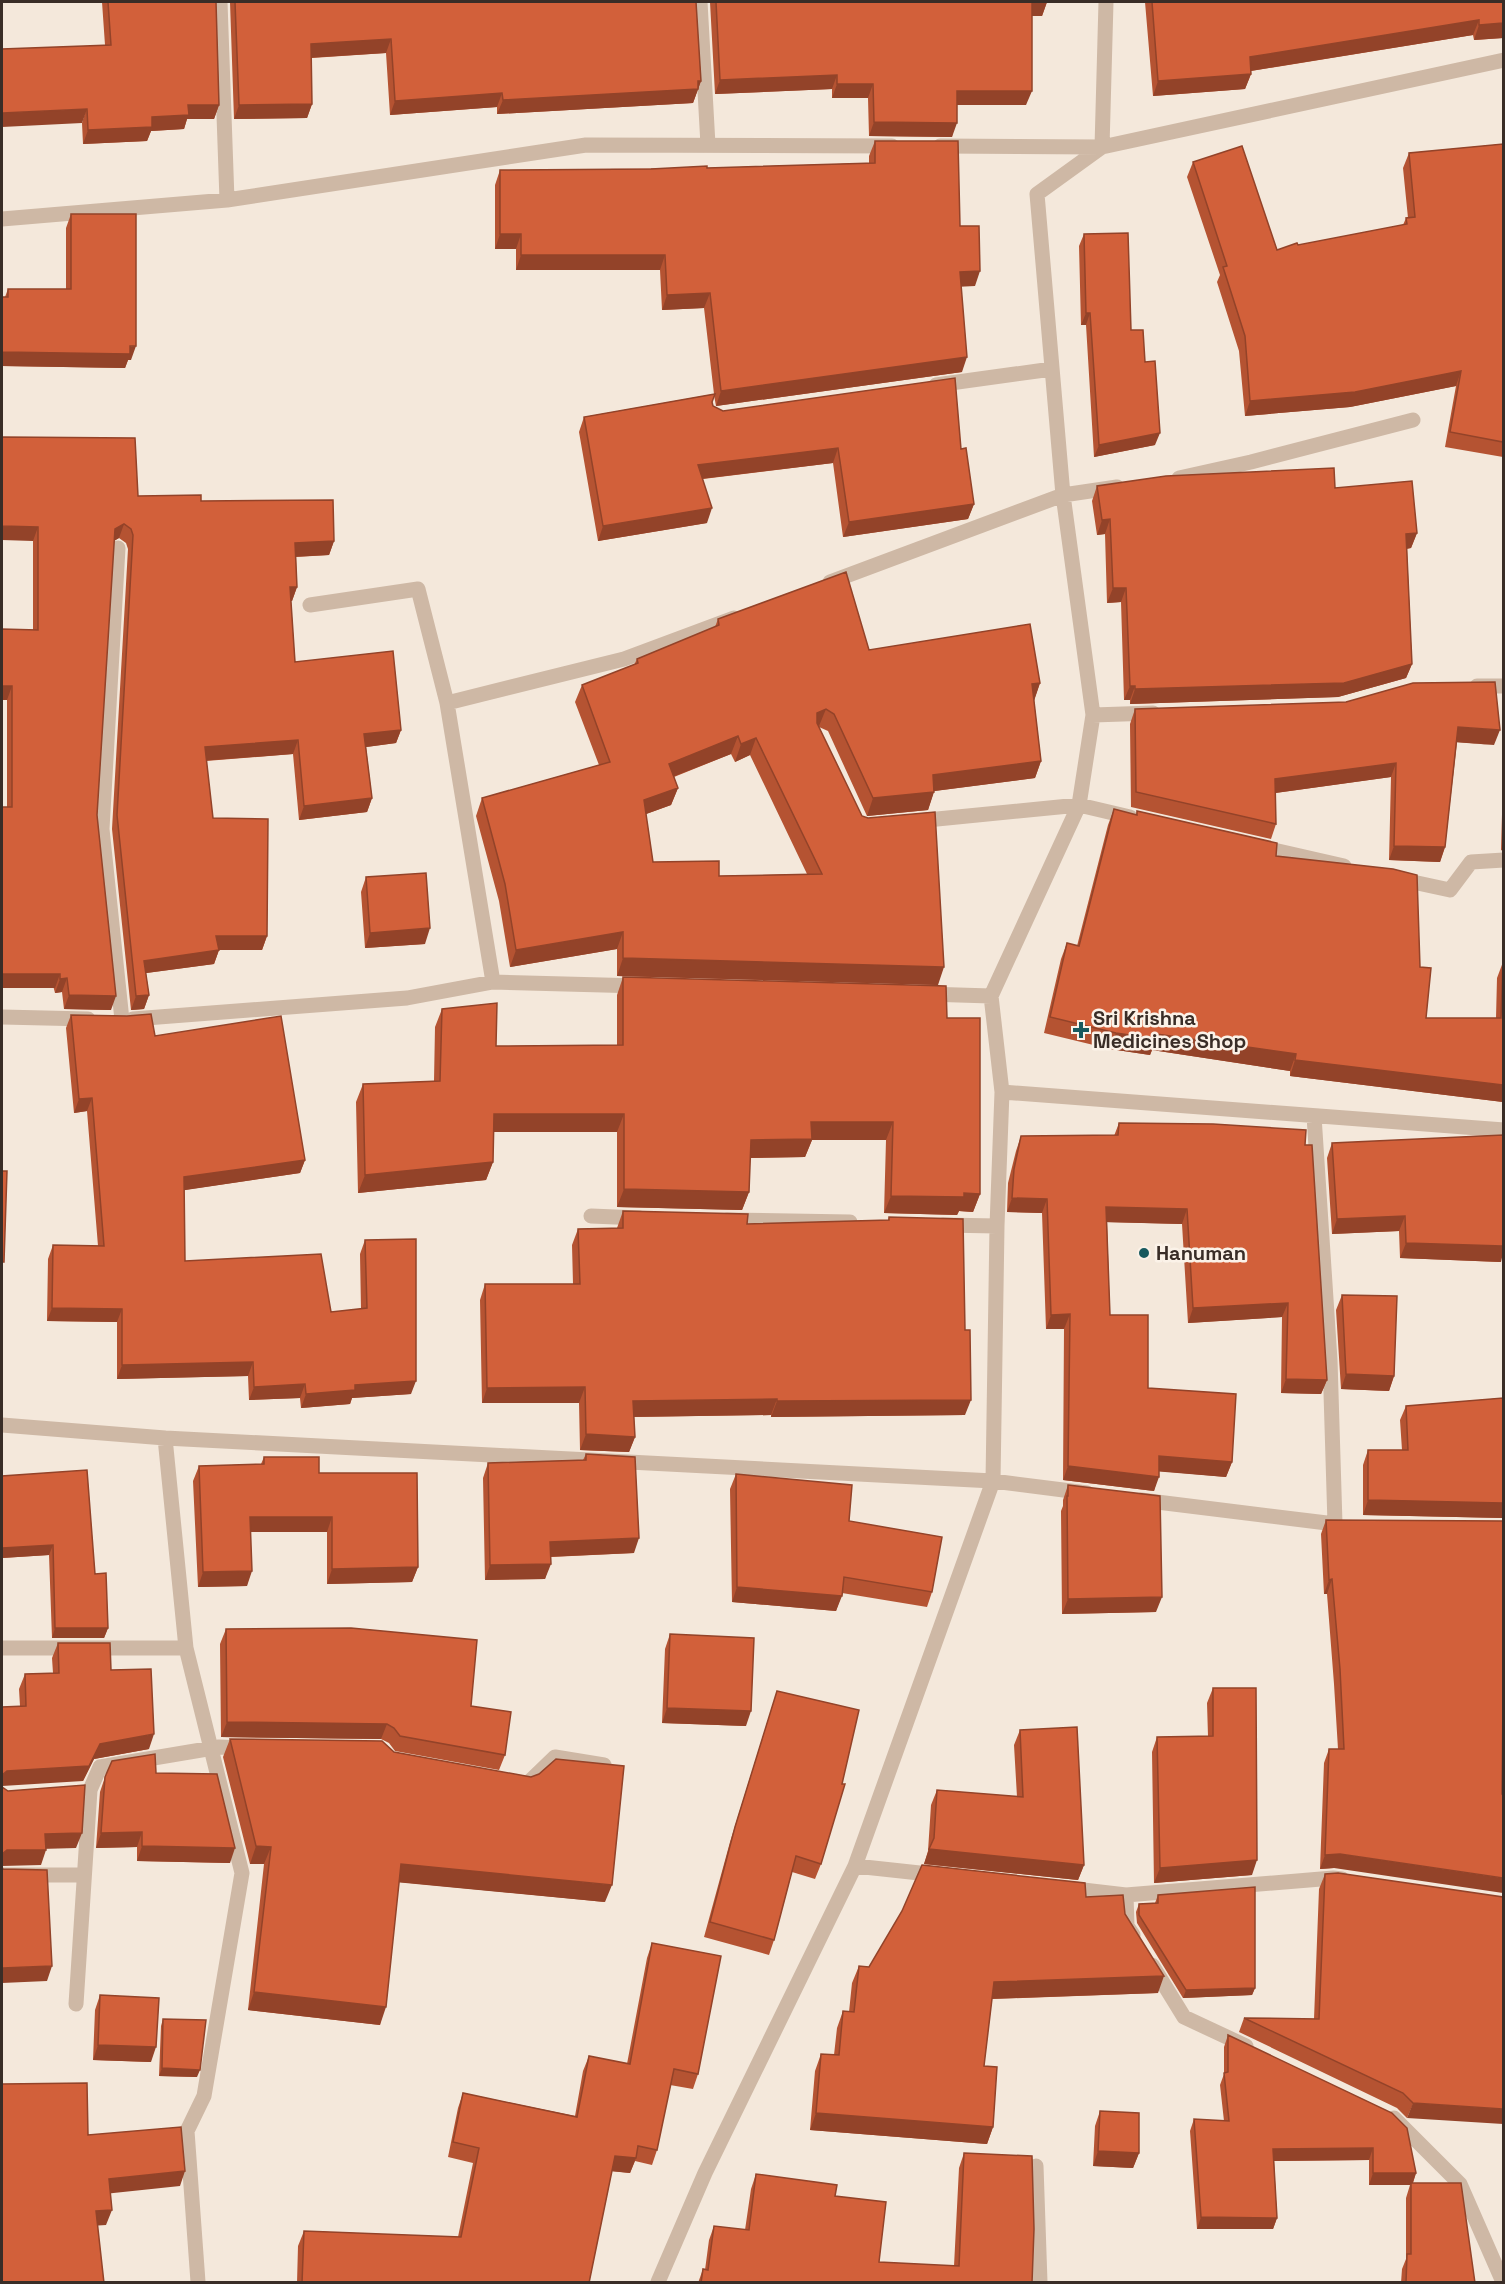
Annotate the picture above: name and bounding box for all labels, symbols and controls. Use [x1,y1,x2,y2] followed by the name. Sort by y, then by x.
[1093,1005,1246,1054] place label: Sri Krishna Medicines Shop
[1074,1023,1088,1037] marker: Sri Krishna Medicines Shop
[1156,1240,1246,1266] place label: Hanuman
[1137,1246,1151,1260] marker: Hanuman

